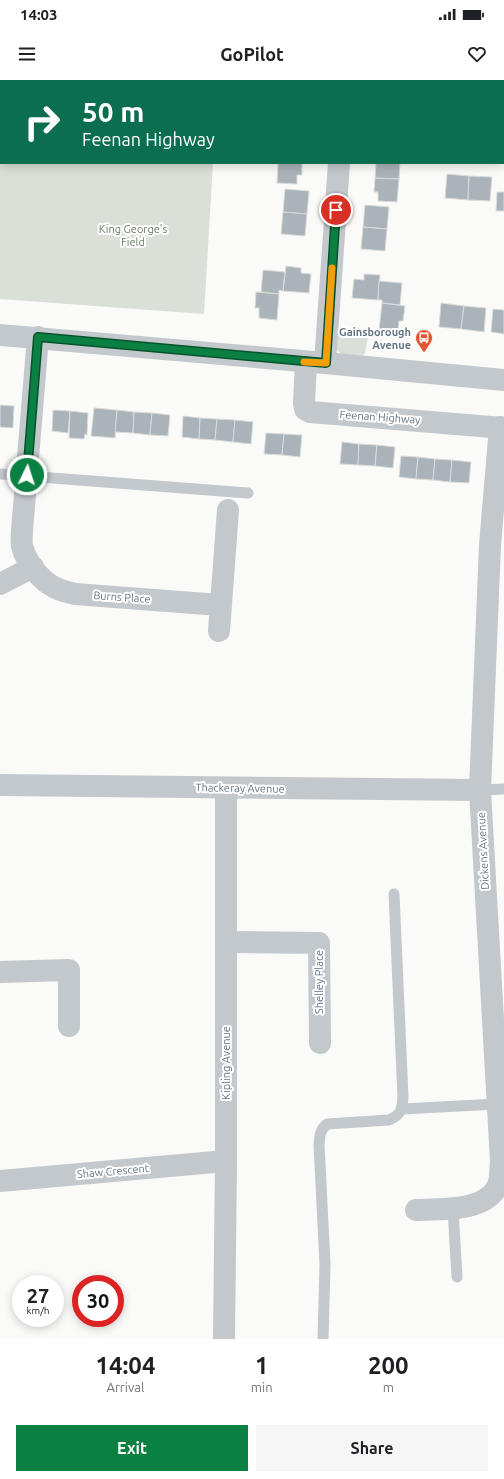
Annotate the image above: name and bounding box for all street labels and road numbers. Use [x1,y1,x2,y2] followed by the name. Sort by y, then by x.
[339,408,422,426] street label: Feenan Highway
[93,589,151,605] street label: Burns Place
[195,781,285,795] street label: Thackeray Avenue
[475,812,491,890] street label: Dickens Avenue
[313,950,325,1014] street label: Shelley Place
[220,1026,232,1100] street label: Kipling Avenue
[76,1162,150,1180] street label: Shaw Crescent

